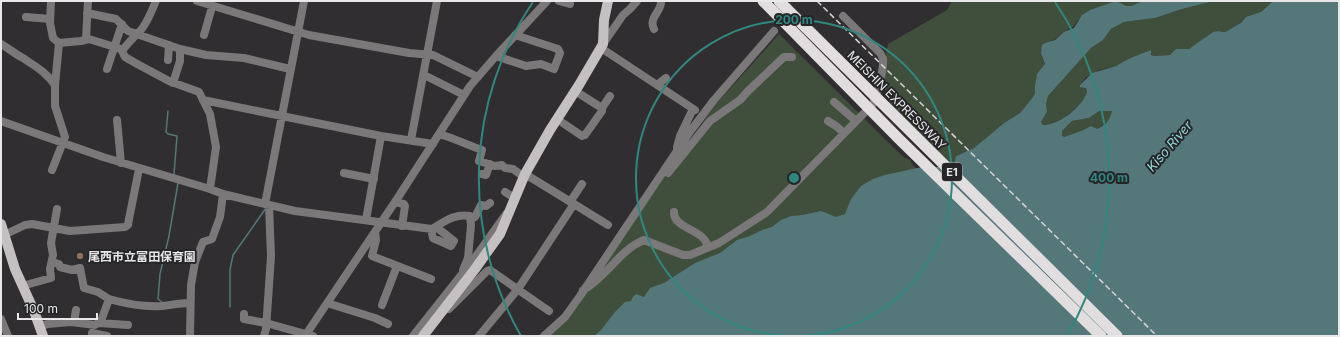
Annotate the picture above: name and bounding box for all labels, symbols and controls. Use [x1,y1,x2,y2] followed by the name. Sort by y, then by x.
[775,12,813,27] text: 200 m
[844,47,950,153] street label: MEISHIN EXPRESSWAY
[1143,117,1196,174] water label: Kiso River
[942,163,962,181] road number: E1
[1090,170,1128,185] text: 400 m
[787,171,801,185] centre of rings
[88,249,196,264] place label: 尾西市立富田保育園
[75,251,85,261] marker: 尾西市立富田保育園
[18,295,97,321] scale bar
[24,301,58,316] text: 100 m

